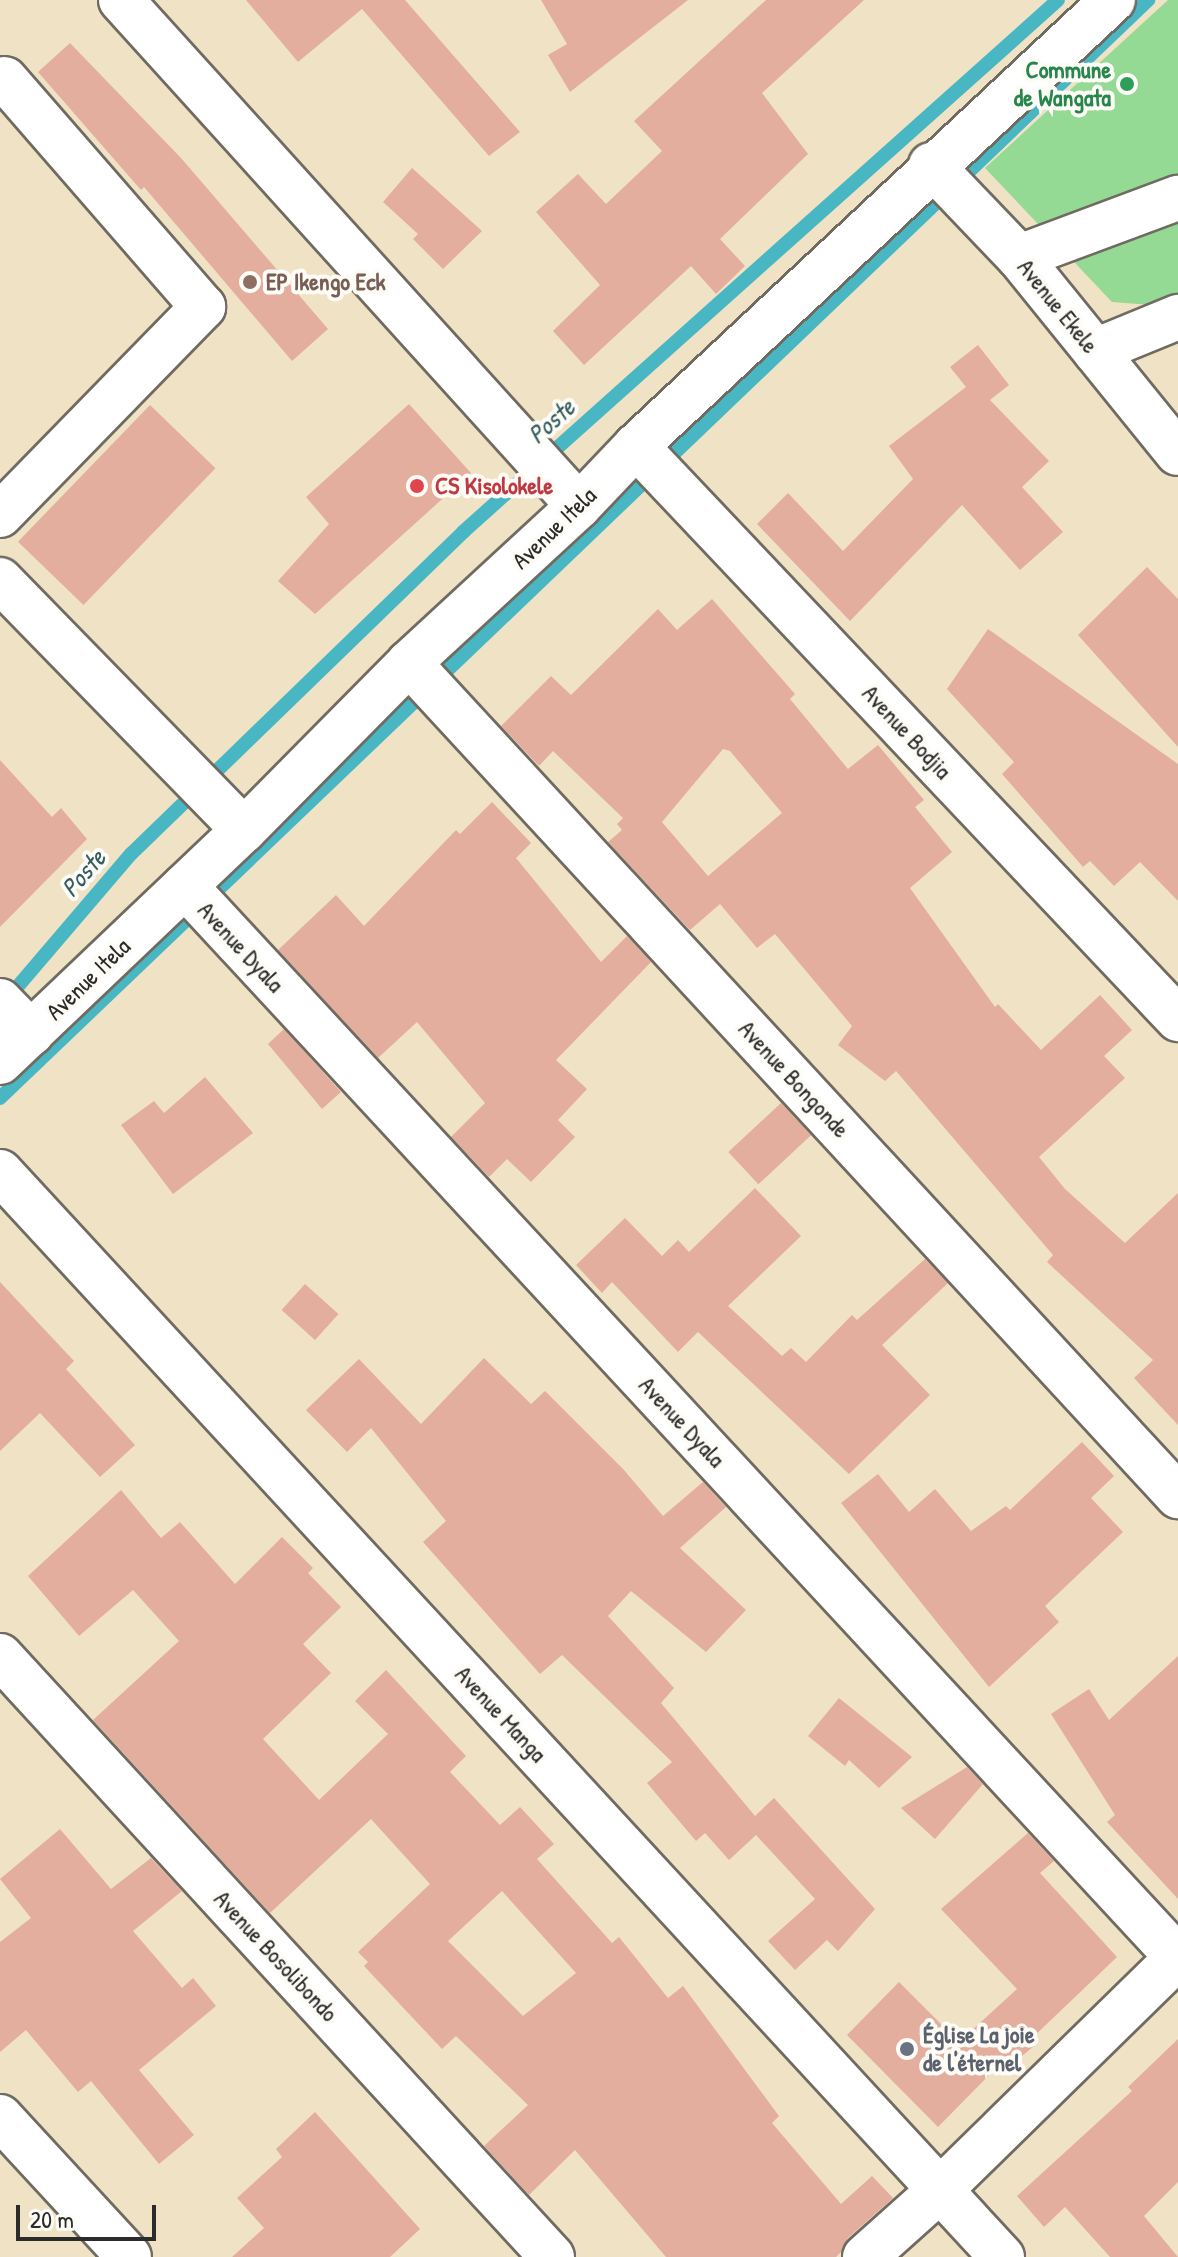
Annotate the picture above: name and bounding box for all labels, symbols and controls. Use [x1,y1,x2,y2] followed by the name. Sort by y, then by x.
[1014,56,1111,112] place label: Commune de Wangata
[1118,75,1136,93] marker: Commune de Wangata
[1011,253,1105,359] street label: Avenue Ekele
[266,268,385,296] place label: EP Ikengo Eck
[241,273,259,291] marker: EP Ikengo Eck
[521,392,581,450] water label: Poste
[435,472,553,500] place label: CS Kisolokele
[406,475,428,497] marker: CS Kisolokele
[506,481,602,575] street label: Avenue Itela
[856,679,958,785] street label: Avenue Bodjia
[54,843,112,903] water label: Poste
[192,896,290,998] street label: Avenue Dyala
[40,932,136,1026] street label: Avenue Itela
[733,1015,855,1143] street label: Avenue Bongonde
[633,1371,731,1473] street label: Avenue Dyala
[449,1660,553,1768] street label: Avenue Manga
[208,1885,344,2027] street label: Avenue Bosolibondo
[923,2021,1034,2077] place label: Église La joie de l'éternel
[898,2040,916,2058] marker: Église La joie de l'éternel
[20,2189,160,2239] scale bar
[30,2203,74,2235] text: 20 m

